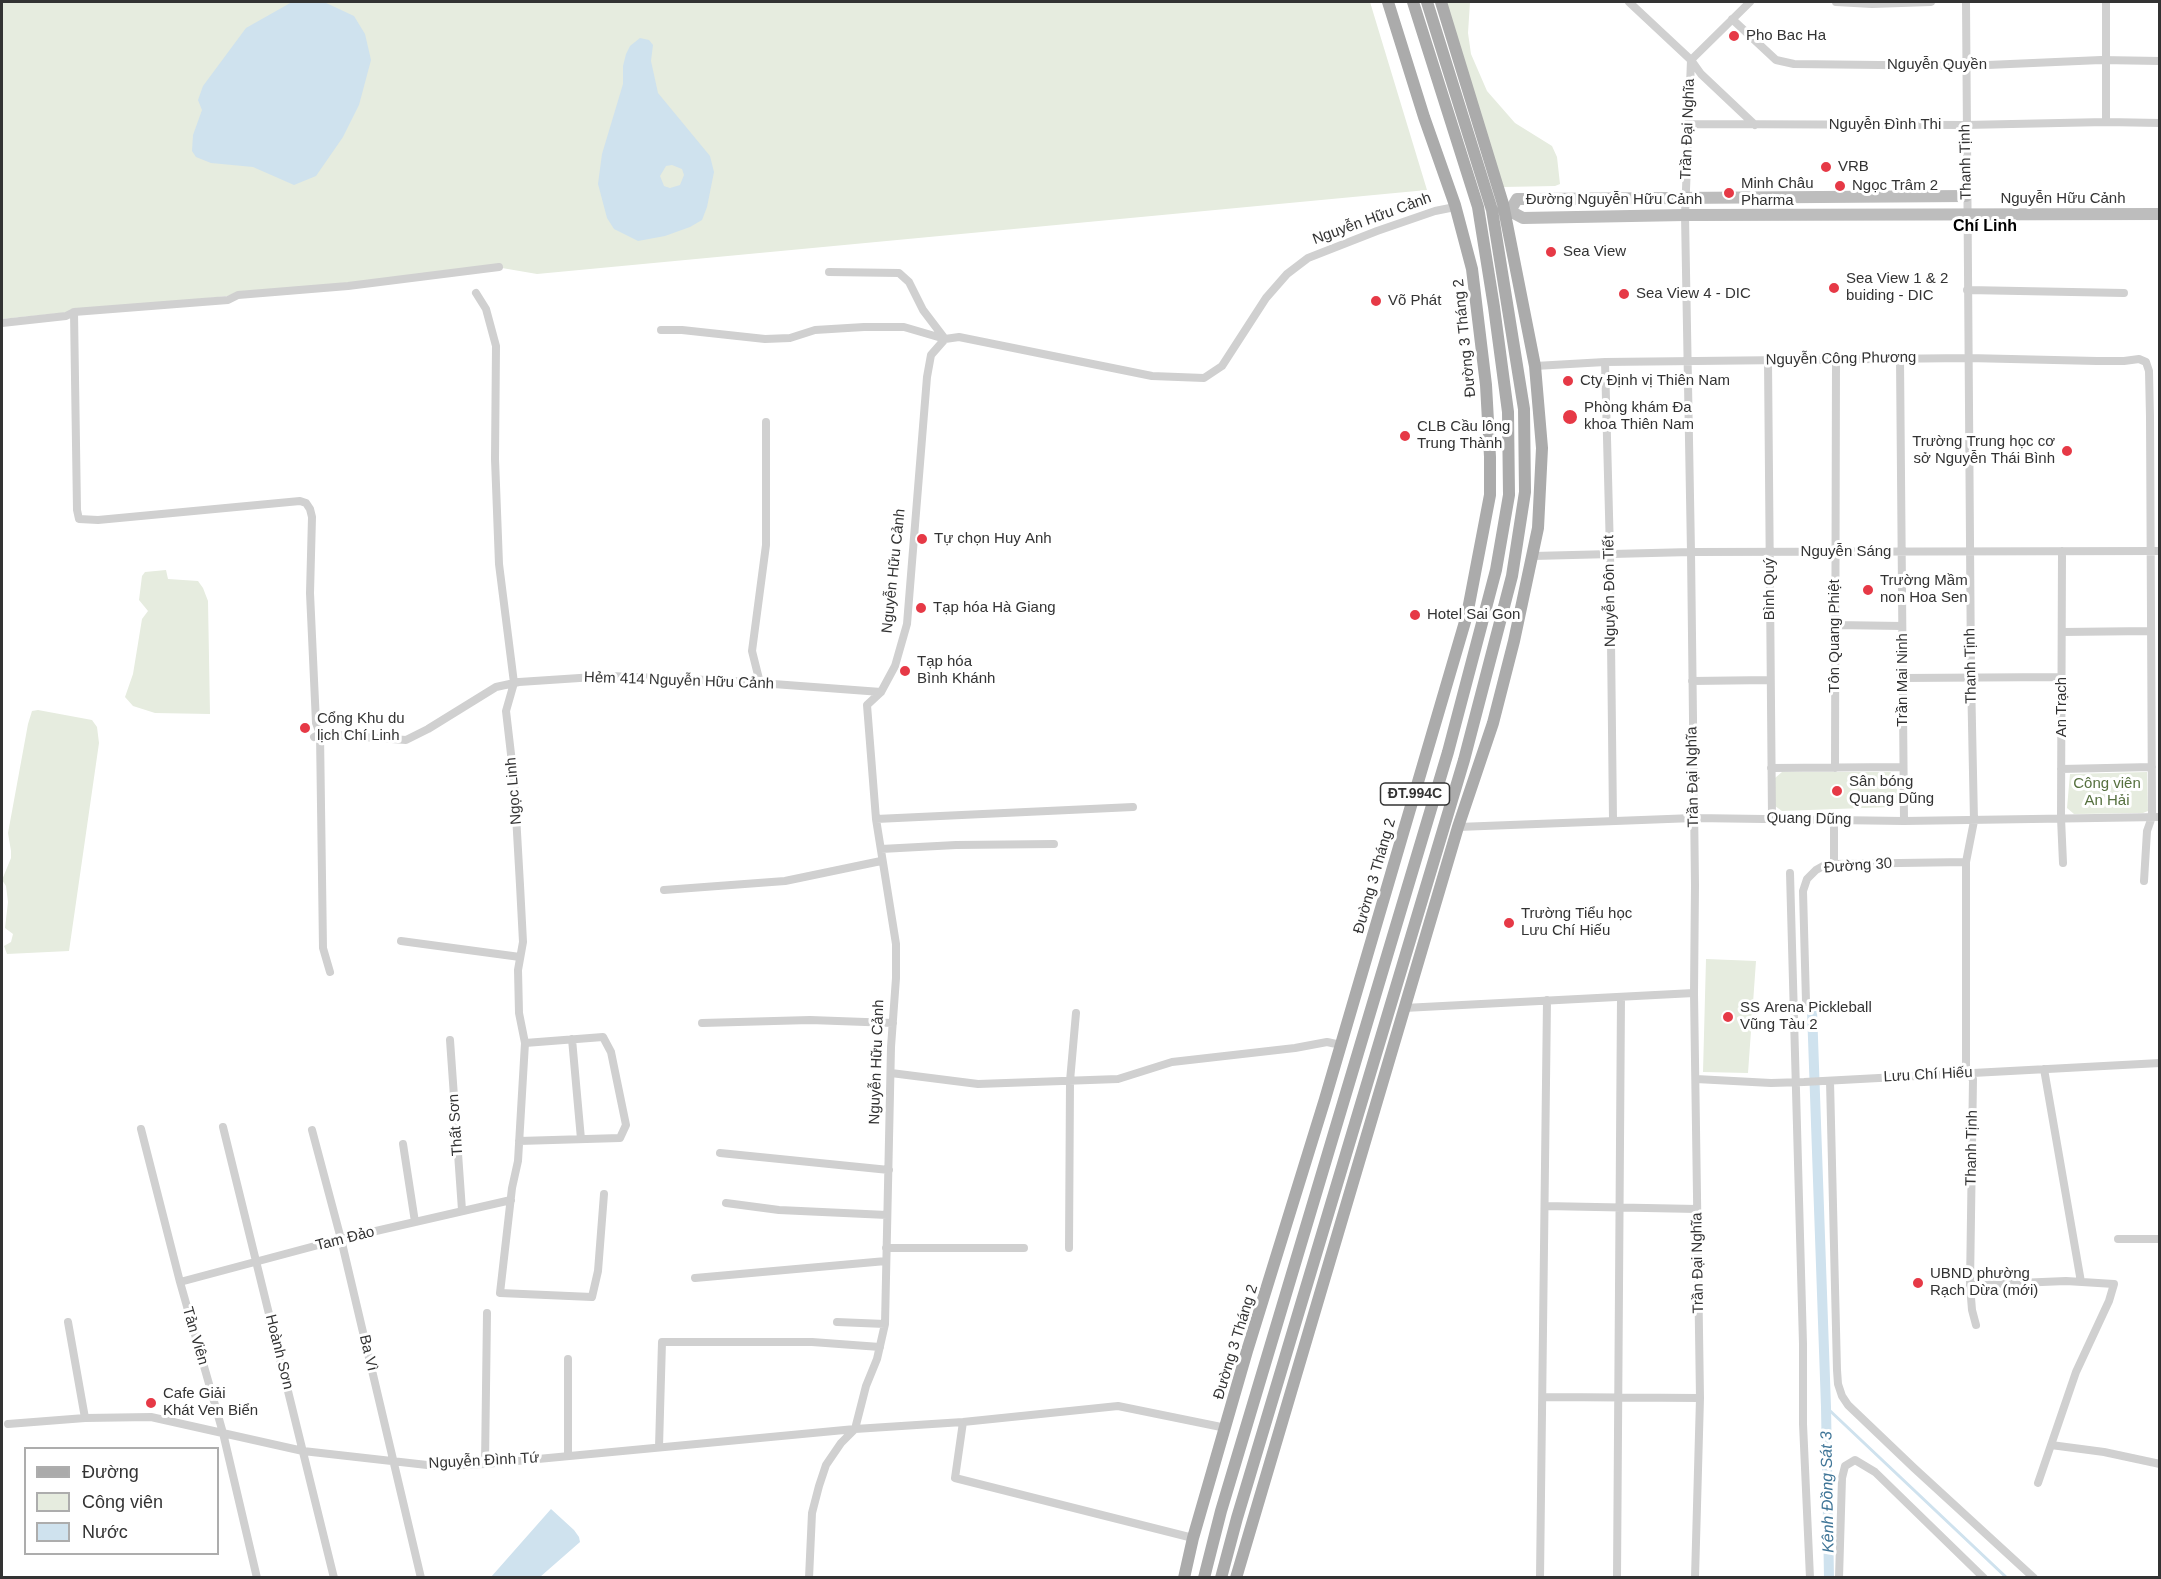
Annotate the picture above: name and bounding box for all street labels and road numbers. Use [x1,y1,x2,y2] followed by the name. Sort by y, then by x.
[1887,56,1987,74] street label: Nguyễn Quyền
[1677,78,1699,180] street label: Trần Đại Nghĩa
[1829,116,1941,134] street label: Nguyễn Đình Thi
[1956,124,1976,200] street label: Thanh Tịnh
[1310,189,1434,249] street label: Nguyễn Hữu Cảnh
[2000,190,2126,208] street label: Nguyễn Hữu Cảnh
[1526,191,1702,209] street label: Đường Nguyễn Hữu Cảnh
[1450,278,1480,398] street label: Đường 3 Tháng 2
[1765,349,1917,369] street label: Nguyễn Công Phương
[879,508,909,634] street label: Nguyễn Hữu Cảnh
[1600,535,1620,647] street label: Nguyễn Đôn Tiết
[1801,543,1891,561] street label: Nguyễn Sáng
[1761,558,1779,620] street label: Bình Quý
[1826,579,1844,693] street label: Tôn Quang Phiệt
[1961,628,1981,704] street label: Thanh Tịnh
[1894,633,1912,727] street label: Trần Mai Ninh
[584,669,774,693] street label: Hẻm 414 Nguyễn Hữu Cảnh
[2053,677,2071,737] street label: An Trạch
[1683,726,1703,828] street label: Trần Đại Nghĩa
[502,757,526,825] street label: Ngọc Linh
[1380,783,1450,805] road number: ĐT.994C
[1766,809,1852,829] street label: Quang Dũng
[1350,816,1400,936] street label: Đường 3 Tháng 2
[1823,855,1893,877] street label: Đường 30
[866,999,888,1125] street label: Nguyễn Hữu Cảnh
[1883,1064,1973,1086] street label: Lưu Chí Hiếu
[445,1093,467,1157] street label: Thất Sơn
[1962,1110,1982,1186] street label: Thanh Tịnh
[1688,1212,1708,1314] street label: Trần Đại Nghĩa
[314,1223,376,1255] street label: Tam Đảo
[1210,1282,1262,1402] street label: Đường 3 Tháng 2
[178,1305,212,1367] street label: Tản Viên
[261,1313,297,1391] street label: Hoành Sơn
[355,1333,381,1373] street label: Ba Vì
[428,1449,540,1473] street label: Nguyễn Đình Tứ

